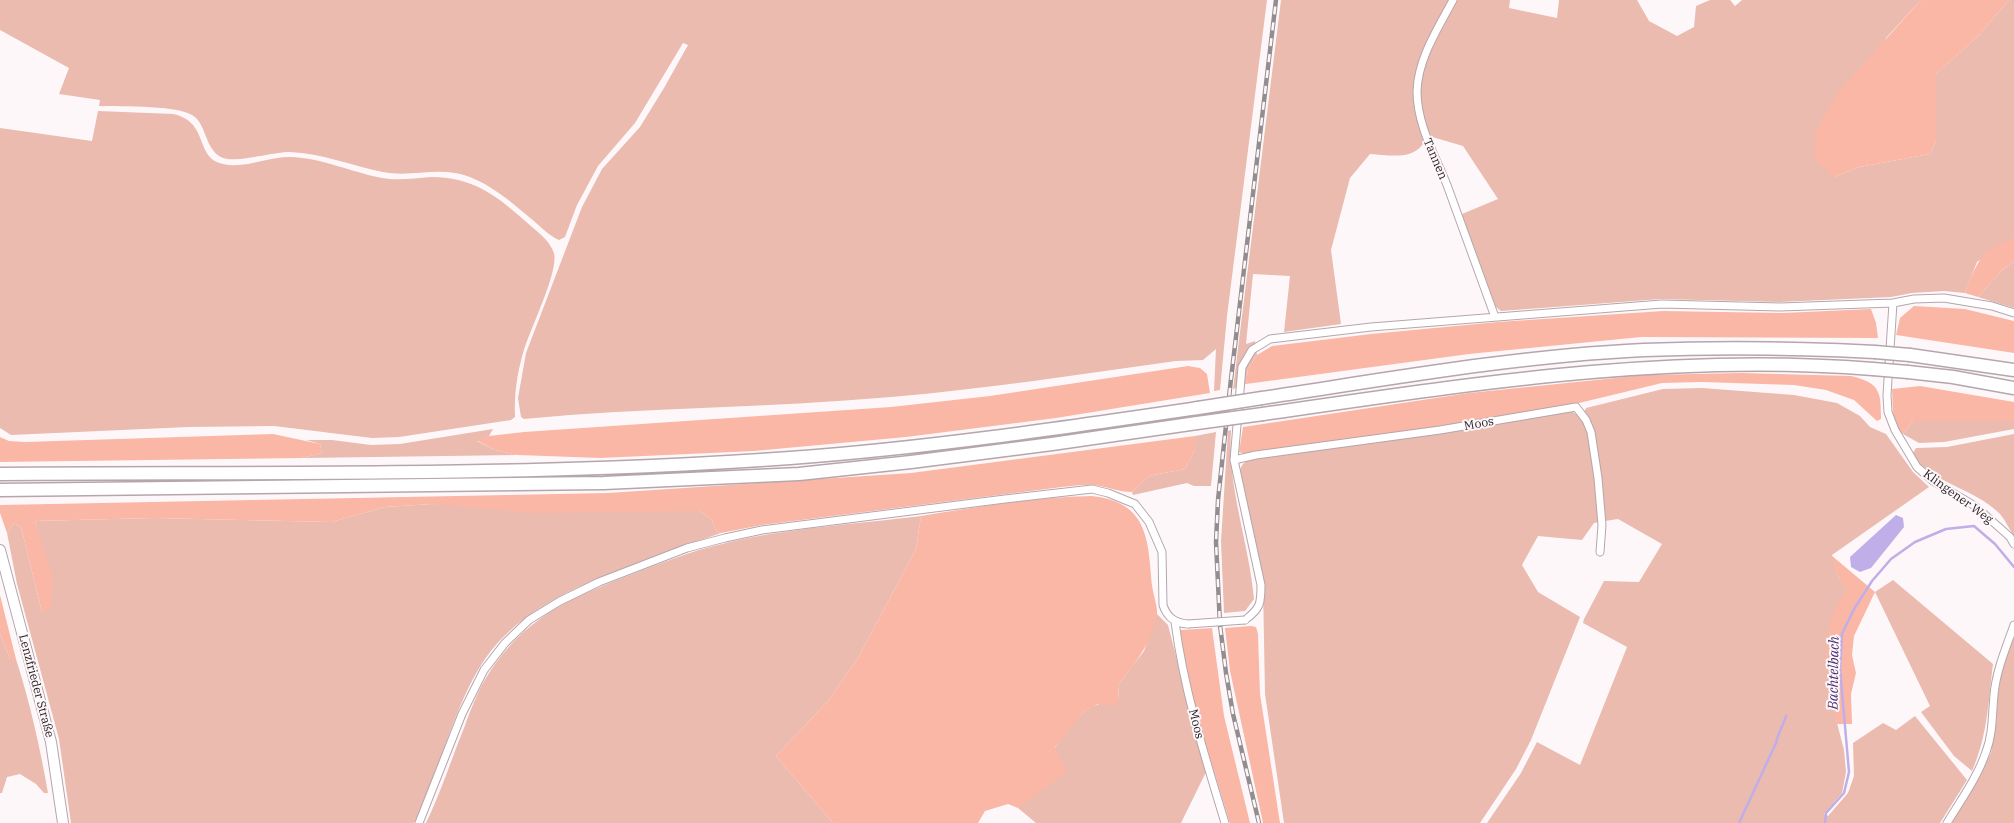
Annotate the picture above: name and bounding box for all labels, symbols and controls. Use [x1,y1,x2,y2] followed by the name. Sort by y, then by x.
[1420,136,1450,182] street label: Tannen
[1463,414,1495,434] street label: Moos
[1920,467,1996,527] street label: Klingener Weg
[15,633,57,739] street label: Lenzfrieder Straße
[1825,636,1843,710] water label: Bachtelbach
[1185,708,1207,740] street label: Moos

